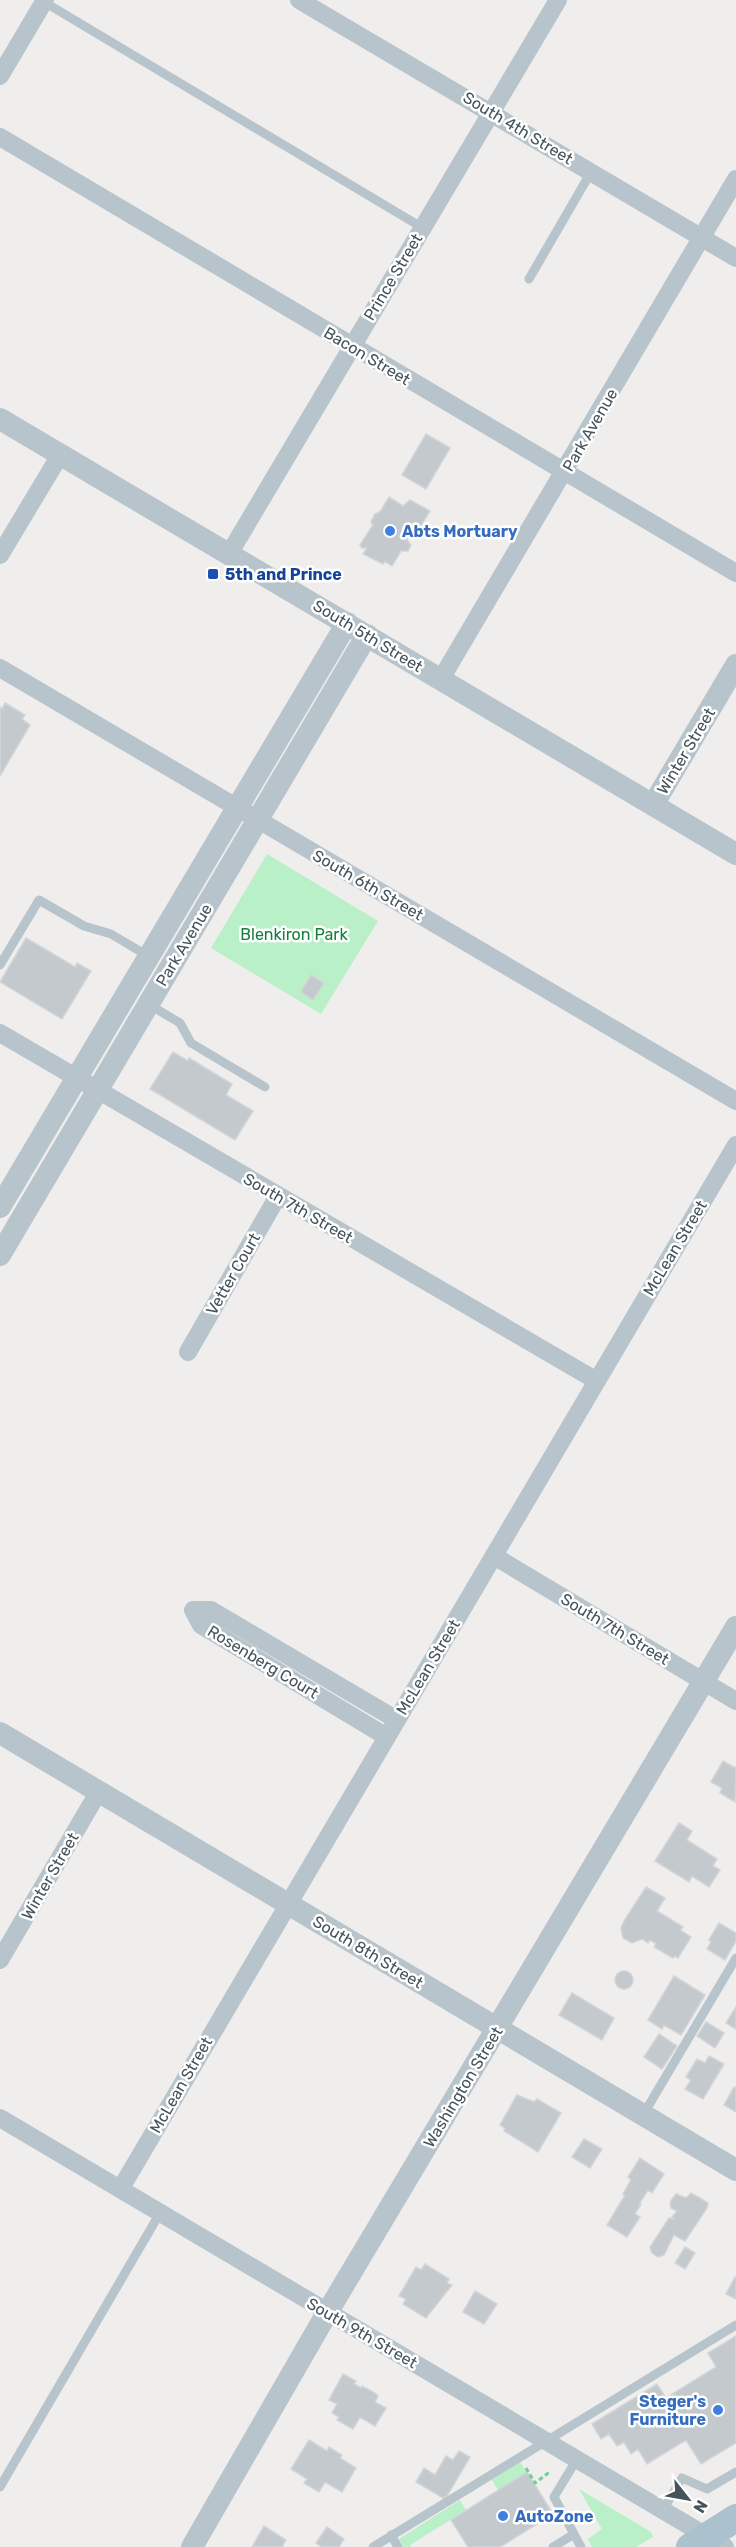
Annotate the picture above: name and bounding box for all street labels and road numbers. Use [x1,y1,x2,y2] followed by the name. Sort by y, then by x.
[460,88,576,168] street label: South 4th Street
[360,230,426,324] street label: Prince Street
[320,323,414,389] street label: Bacon Street
[559,385,621,475] street label: Park Avenue
[310,596,426,676] street label: South 5th Street
[653,704,719,798] street label: Winter Street
[309,846,427,924] street label: South 6th Street
[152,900,216,990] street label: Park Avenue
[240,1169,356,1247] street label: South 7th Street
[639,1197,711,1299] street label: McLean Street
[202,1230,264,1318] street label: Vetter Court
[557,1589,673,1669] street label: South 7th Street
[392,1616,464,1718] street label: McLean Street
[204,1621,322,1703] street label: Rosenberg Court
[17,1829,83,1923] street label: Winter Street
[310,1912,426,1992] street label: South 8th Street
[419,2023,507,2151] street label: Washington Street
[146,2033,216,2137] street label: McLean Street
[303,2294,421,2372] street label: South 9th Street

